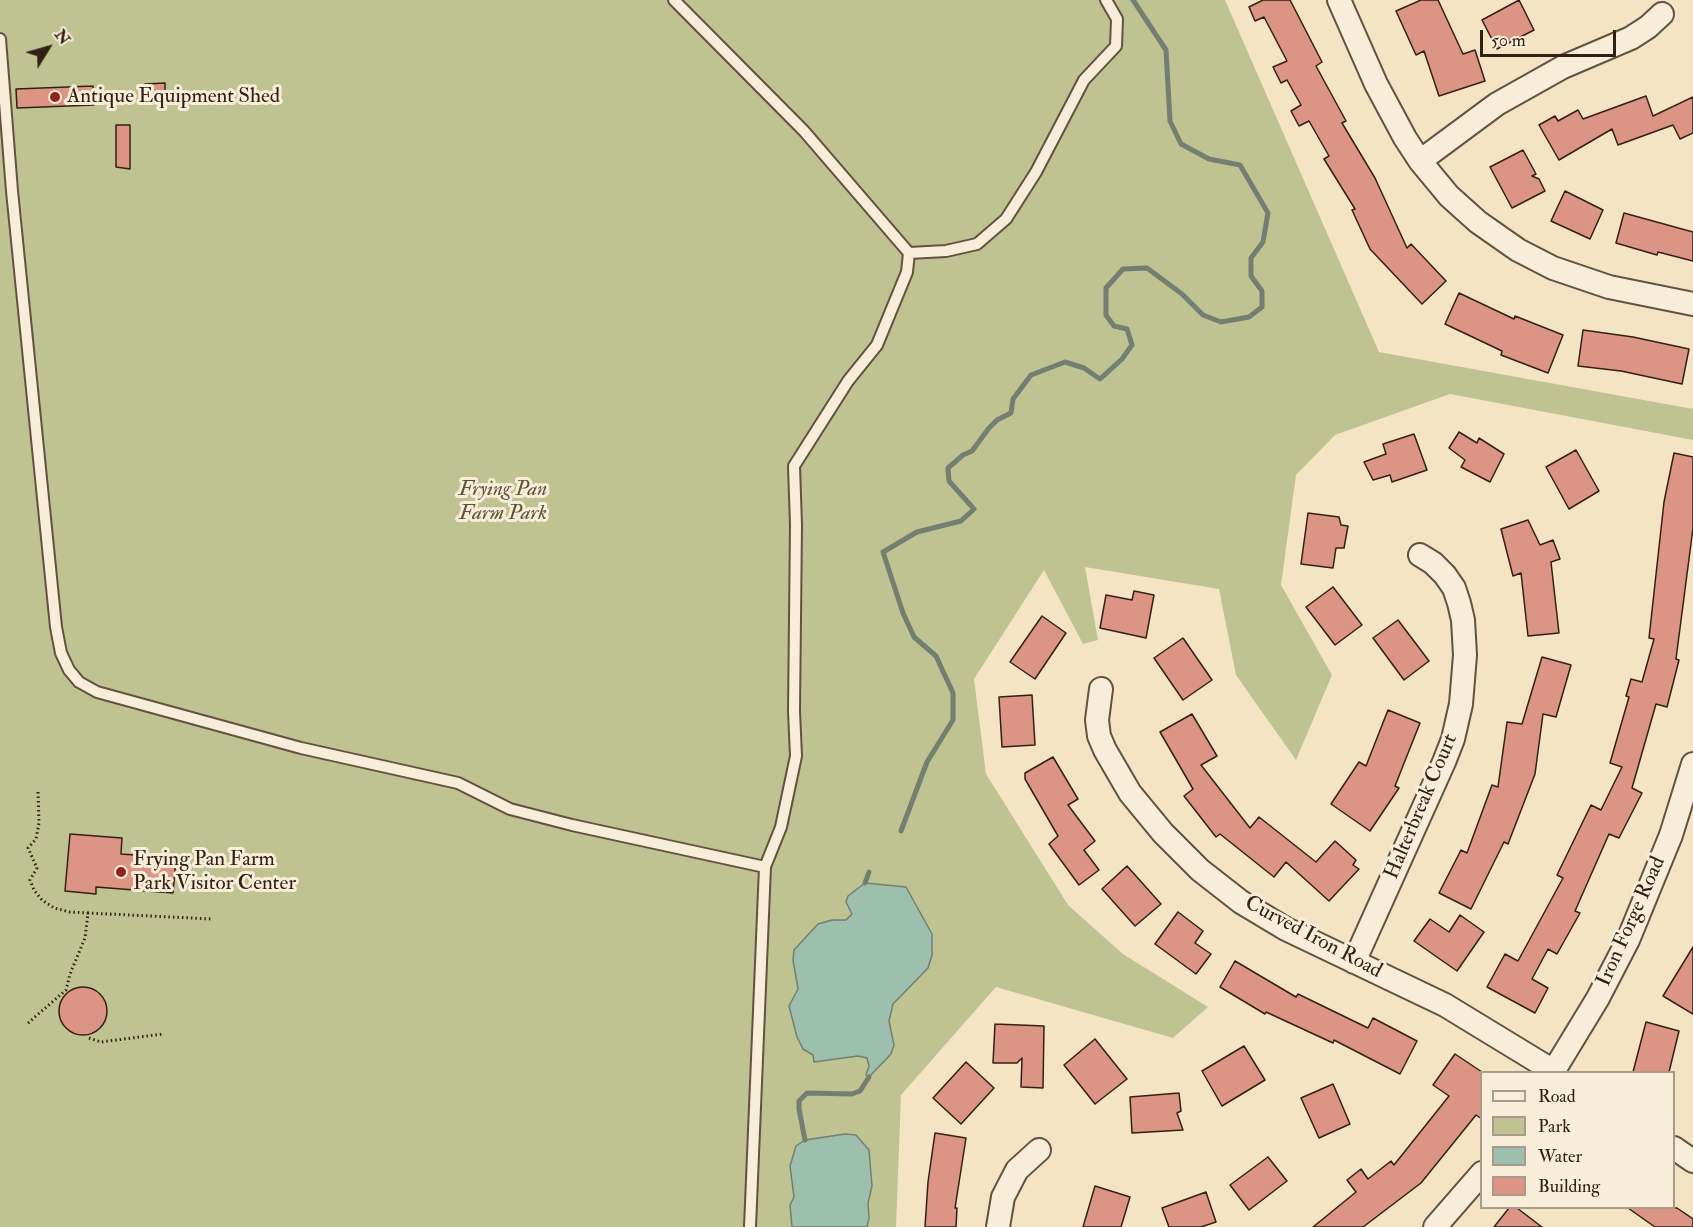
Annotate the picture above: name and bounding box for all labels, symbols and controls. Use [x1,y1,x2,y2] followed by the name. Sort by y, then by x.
[18,18,78,78] north arrow
[1483,18,1620,56] scale bar
[50,25,75,49] text: N
[1491,29,1526,52] text: 50 m
[67,84,280,110] place label: Antique Equipment Shed
[48,90,62,104] marker: Antique Equipment Shed
[459,477,547,527] park label: Frying Pan Farm Park
[1380,731,1464,883] street label: Halterbreak Court
[133,847,296,897] place label: Frying Pan Farm Park Visitor Center
[1592,853,1672,991] street label: Iron Forge Road
[114,865,128,879] marker: Frying Pan Farm Park Visitor Center
[1240,891,1386,985] street label: Curved Iron Road
[1480,1071,1675,1209] legend
[1538,1085,1576,1108] text: Road
[1538,1115,1571,1138] text: Park
[1538,1145,1582,1168] text: Water
[1538,1175,1600,1198] text: Building

